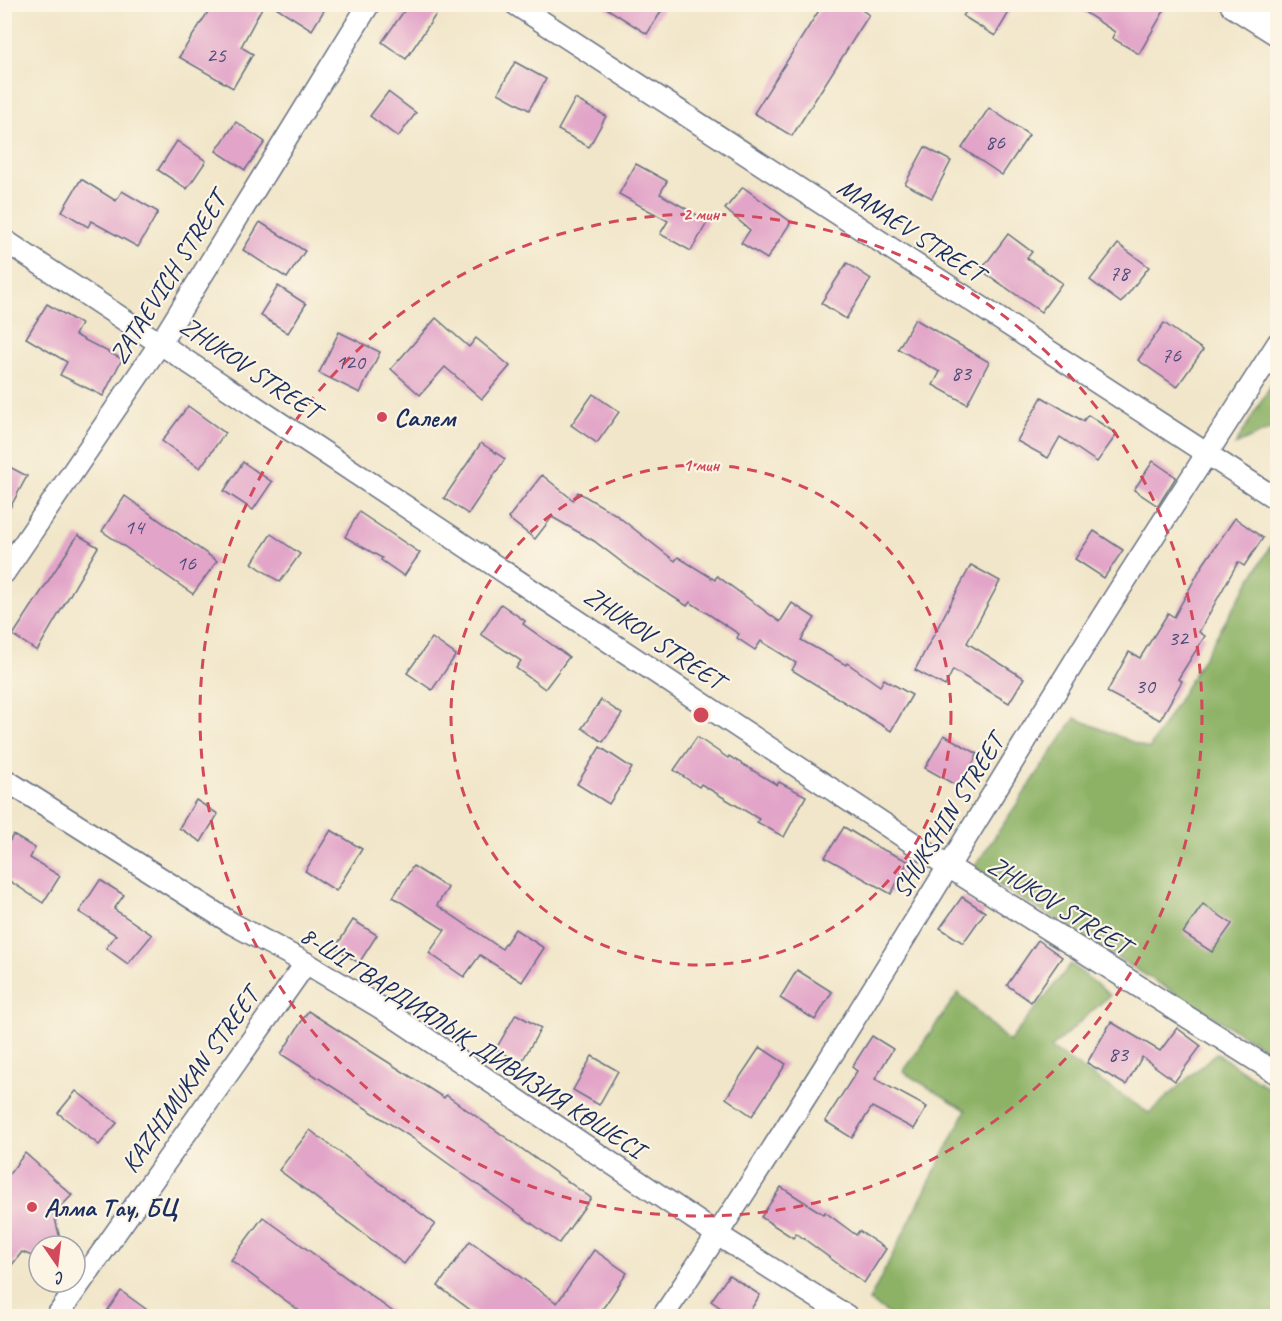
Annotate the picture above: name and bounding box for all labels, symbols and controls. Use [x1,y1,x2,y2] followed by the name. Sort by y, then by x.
[206,41,227,69] house number: 25
[985,128,1006,156] house number: 86
[831,170,995,292] street label: MANAEV STREET
[102,180,238,370] street label: ZATAEVICH STREET
[683,203,720,225] text: 2 мин
[1109,259,1131,287] house number: 78
[174,309,331,430] street label: ZHUKOV STREET
[1161,341,1182,369] house number: 76
[335,348,367,376] house number: 120
[951,359,973,387] house number: 83
[394,401,457,434] place label: Салем
[375,410,389,424] marker: Салем
[683,454,720,476] text: 1 мин
[124,513,146,541] house number: 14
[176,549,197,577] house number: 16
[578,579,735,700] street label: ZHUKOV STREET
[1168,624,1190,652] house number: 32
[1135,672,1157,700] house number: 30
[691,705,711,725] centre of rings
[884,724,1014,904] street label: SHUKSHIN STREET
[982,848,1141,965] street label: ZHUKOV STREET
[294,918,655,1169] street label: 8-ШІ ГВАРДИЯЛЫҚ ДИВИЗИЯ КӨШЕСІ
[114,977,269,1179] street label: KAZHIMUKAN STREET
[1108,1040,1130,1068] house number: 83
[44,1191,180,1224] place label: Алма Тау, БЦ
[25,1200,39,1214] marker: Алма Тау, БЦ
[27,1234,87,1294] north arrow
[52,1267,67,1289] text: С

